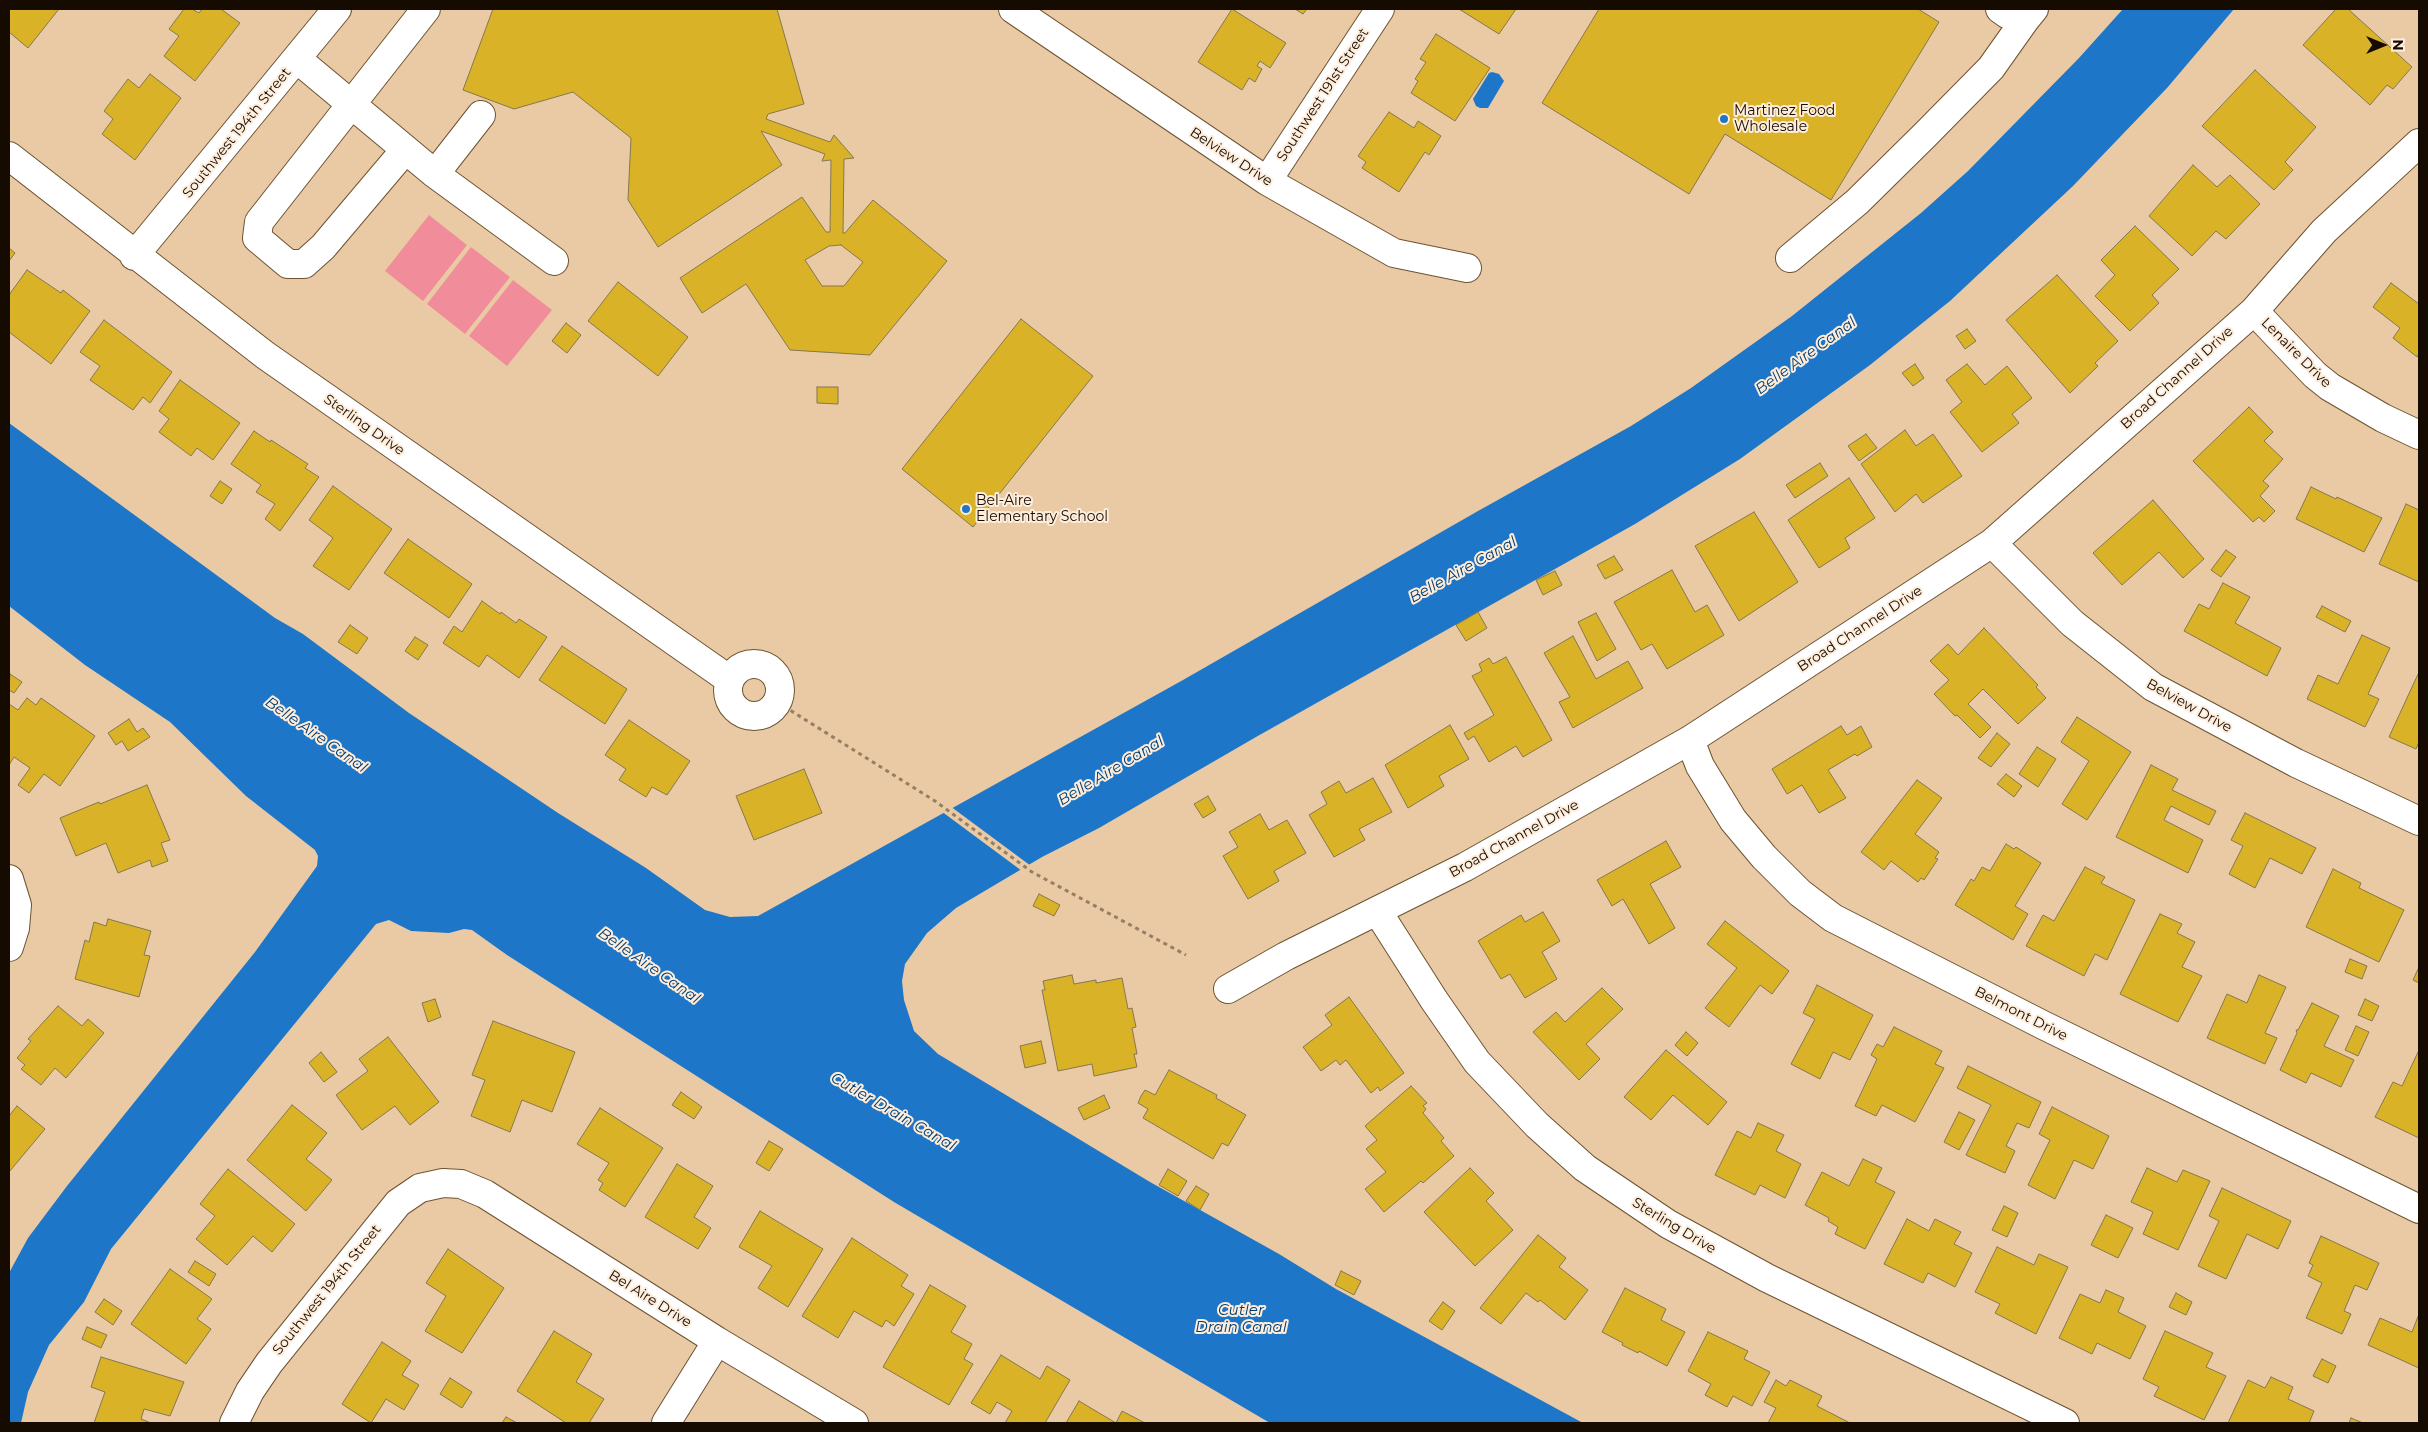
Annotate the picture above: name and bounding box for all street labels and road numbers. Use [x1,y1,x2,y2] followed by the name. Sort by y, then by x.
[1274,25,1372,165] street label: Southwest 191st Street
[179,65,295,201] street label: Southwest 194th Street
[1187,124,1275,190] street label: Belview Drive
[2257,314,2335,392] street label: Lenaire Drive
[2117,323,2237,433] street label: Broad Channel Drive
[320,391,408,459] street label: Sterling Drive
[1795,582,1925,676] street label: Broad Channel Drive
[2143,676,2235,736] street label: Belview Drive
[1446,796,1582,882] street label: Broad Channel Drive
[1972,983,2070,1045] street label: Belmont Drive
[1629,1194,1719,1258] street label: Sterling Drive
[269,1222,385,1358] street label: Southwest 194th Street
[605,1267,695,1331] street label: Bel Aire Drive

